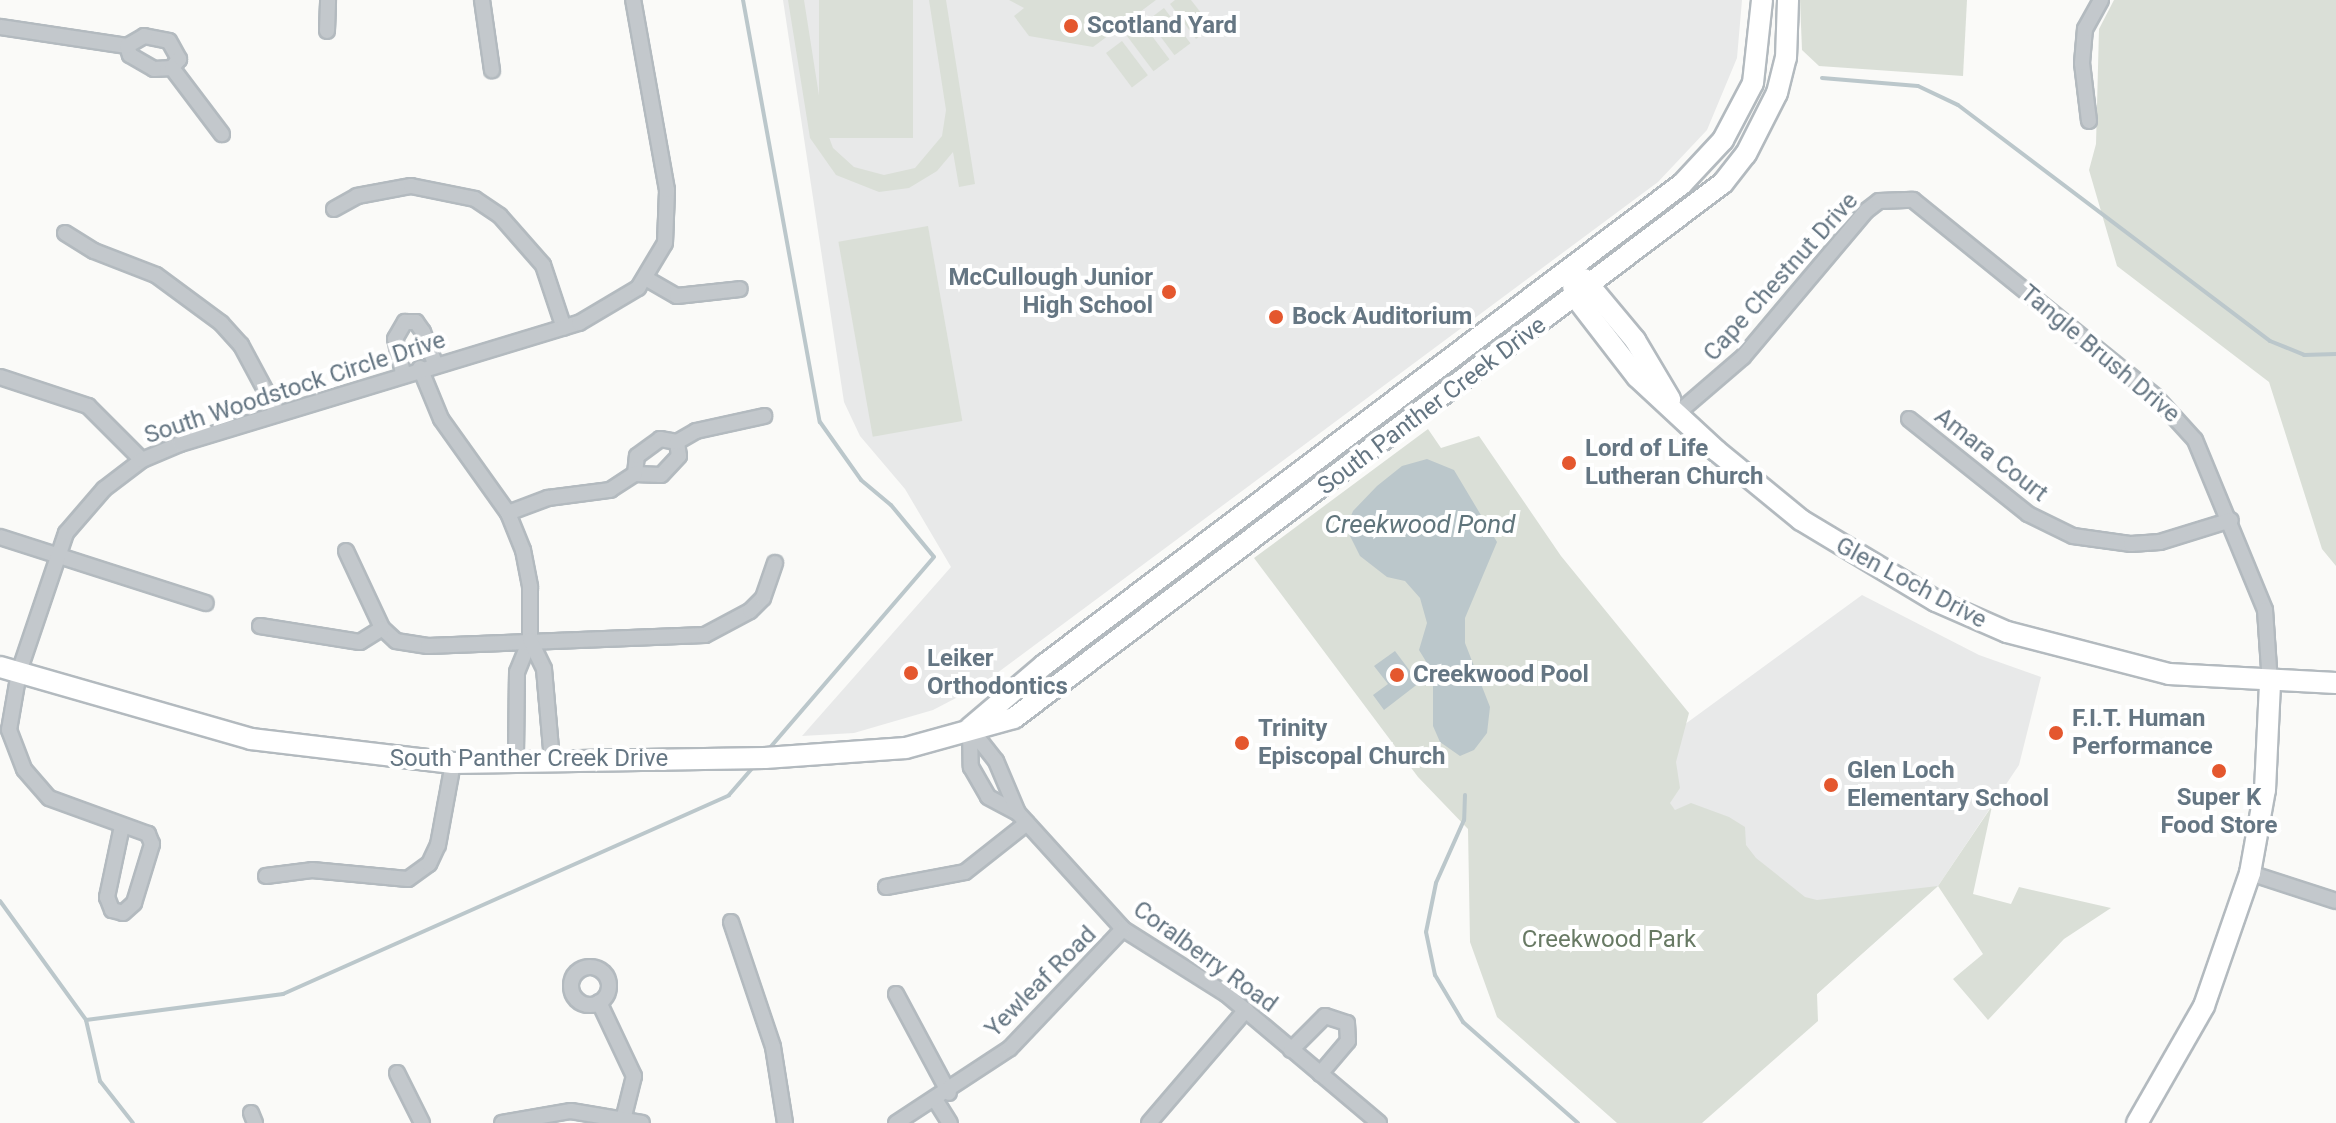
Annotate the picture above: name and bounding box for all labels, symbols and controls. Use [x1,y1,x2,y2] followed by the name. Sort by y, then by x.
[1087,12,1237,40] place label: Scotland Yard
[1062,17,1080,35] marker: Scotland Yard
[1698,187,1864,367] street label: Cape Chestnut Drive
[949,264,1153,320] place label: McCullough Junior High School
[2014,279,2186,429] street label: Tangle Brush Drive
[1160,283,1178,301] marker: McCullough Junior High School
[1292,303,1472,331] place label: Bock Auditorium
[1267,308,1285,326] marker: Bock Auditorium
[1312,311,1552,501] street label: South Panther Creek Drive
[141,326,449,450] street label: South Woodstock Circle Drive
[1929,402,2053,508] street label: Amara Court
[1585,435,1763,491] place label: Lord of Life Lutheran Church
[1560,454,1578,472] marker: Lord of Life Lutheran Church
[1325,509,1515,541] water label: Creekwood Pond
[1831,531,1991,635] street label: Glen Loch Drive
[927,645,1068,701] place label: Leiker Orthodontics
[1413,661,1589,689] place label: Creekwood Pool
[902,664,920,682] marker: Leiker Orthodontics
[1388,666,1406,684] marker: Creekwood Pool
[2072,705,2213,761] place label: F.I.T. Human Performance
[1258,715,1445,771] place label: Trinity Episcopal Church
[2047,724,2065,742] marker: F.I.T. Human Performance
[1233,734,1251,752] marker: Trinity Episcopal Church
[390,745,668,773] street label: South Panther Creek Drive
[1847,757,2049,813] place label: Glen Loch Elementary School
[2210,762,2228,780] marker: Super K Food Store
[1822,776,1840,794] marker: Glen Loch Elementary School
[2160,784,2278,840] place label: Super K Food Store
[1127,895,1283,1019] street label: Coralberry Road
[979,920,1103,1044] street label: Yewleaf Road
[1522,926,1696,954] park label: Creekwood Park

